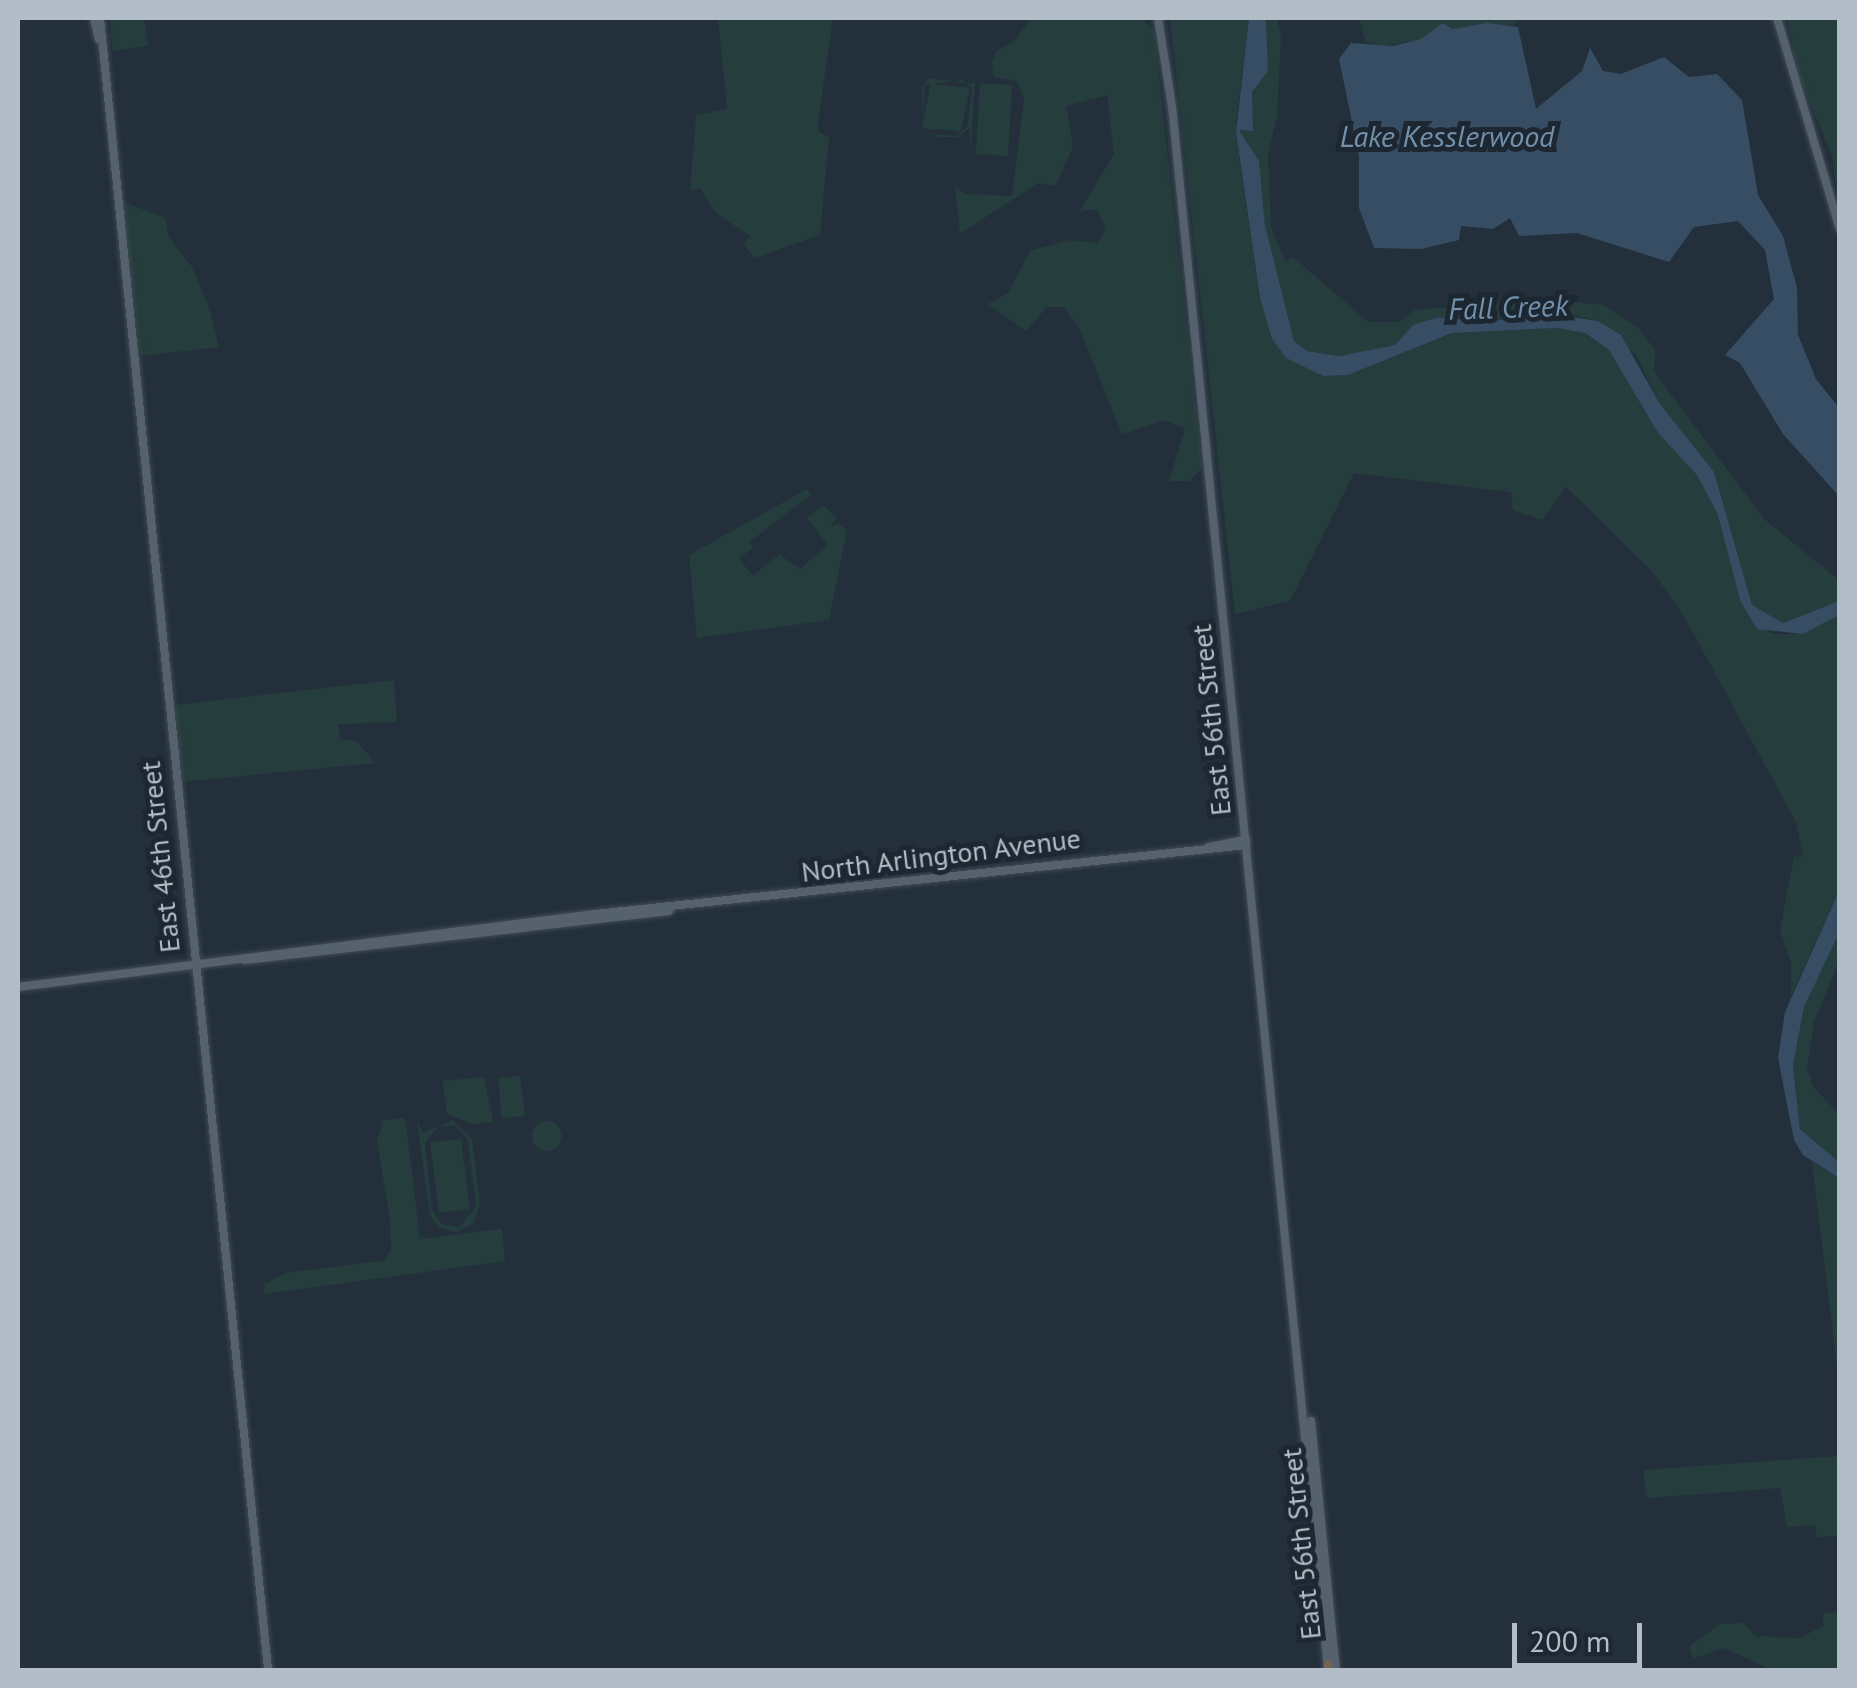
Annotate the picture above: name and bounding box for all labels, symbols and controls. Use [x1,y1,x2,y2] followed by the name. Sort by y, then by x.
[1340,118,1554,154] water label: Lake Kesslerwood
[1447,287,1569,327] water label: Fall Creek
[1184,623,1238,817] street label: East 56th Street
[133,760,187,954] street label: East 46th Street
[799,821,1083,889] street label: North Arlington Avenue
[1274,1447,1328,1641] street label: East 56th Street
[1517,1603,1647,1665] scale bar
[1529,1621,1610,1660] text: 200 m

